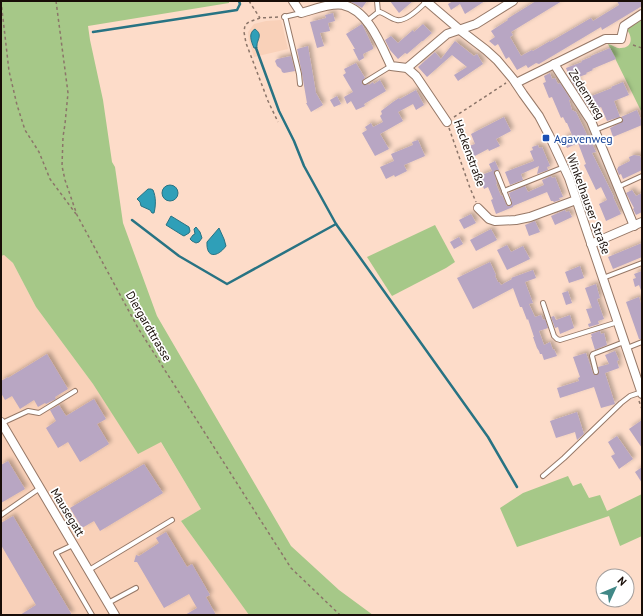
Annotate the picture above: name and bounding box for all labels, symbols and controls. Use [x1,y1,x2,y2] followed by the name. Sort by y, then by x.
[566,66,608,122] street label: Zedernweg
[451,118,489,188] street label: Heckenstraße
[554,131,613,146] place label: Agavenweg
[541,133,551,143] marker: Agavenweg
[564,152,614,256] street label: Winkelhauser Straße
[123,288,175,364] street label: Diergardttrasse
[48,485,88,539] street label: Mausegatt
[595,568,635,608] north arrow
[615,574,630,589] text: N

